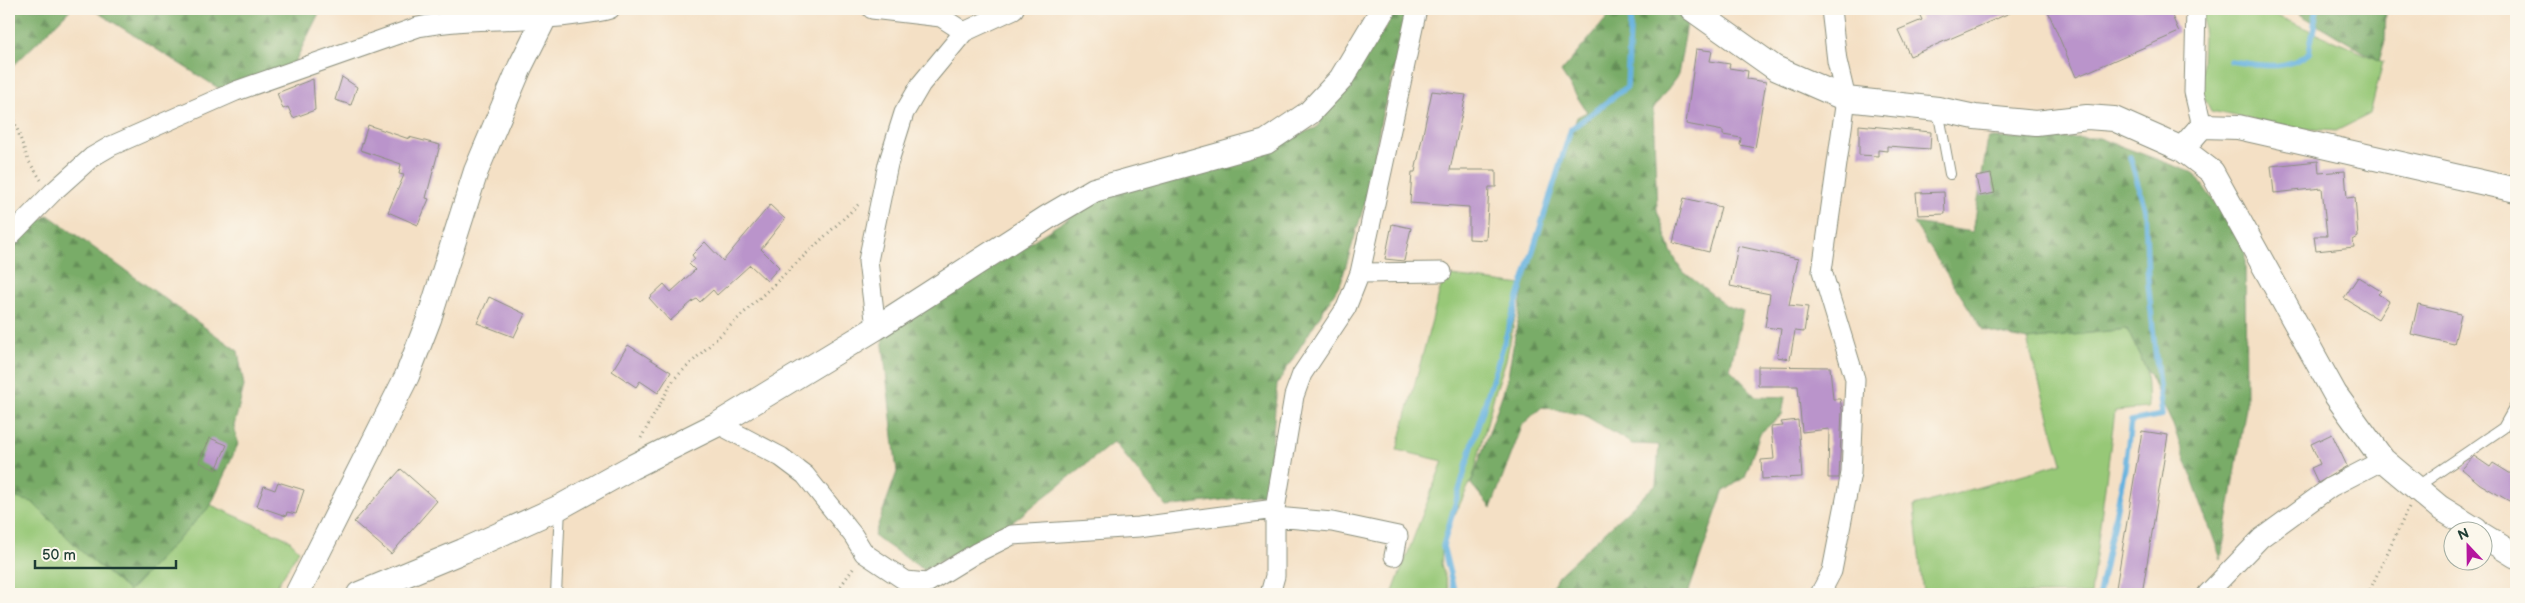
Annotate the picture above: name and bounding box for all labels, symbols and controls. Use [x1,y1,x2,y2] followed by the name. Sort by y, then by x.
[2442,520,2492,570] north arrow
[2455,525,2471,544] text: N
[35,538,176,570] scale bar
[42,546,76,565] text: 50 m

